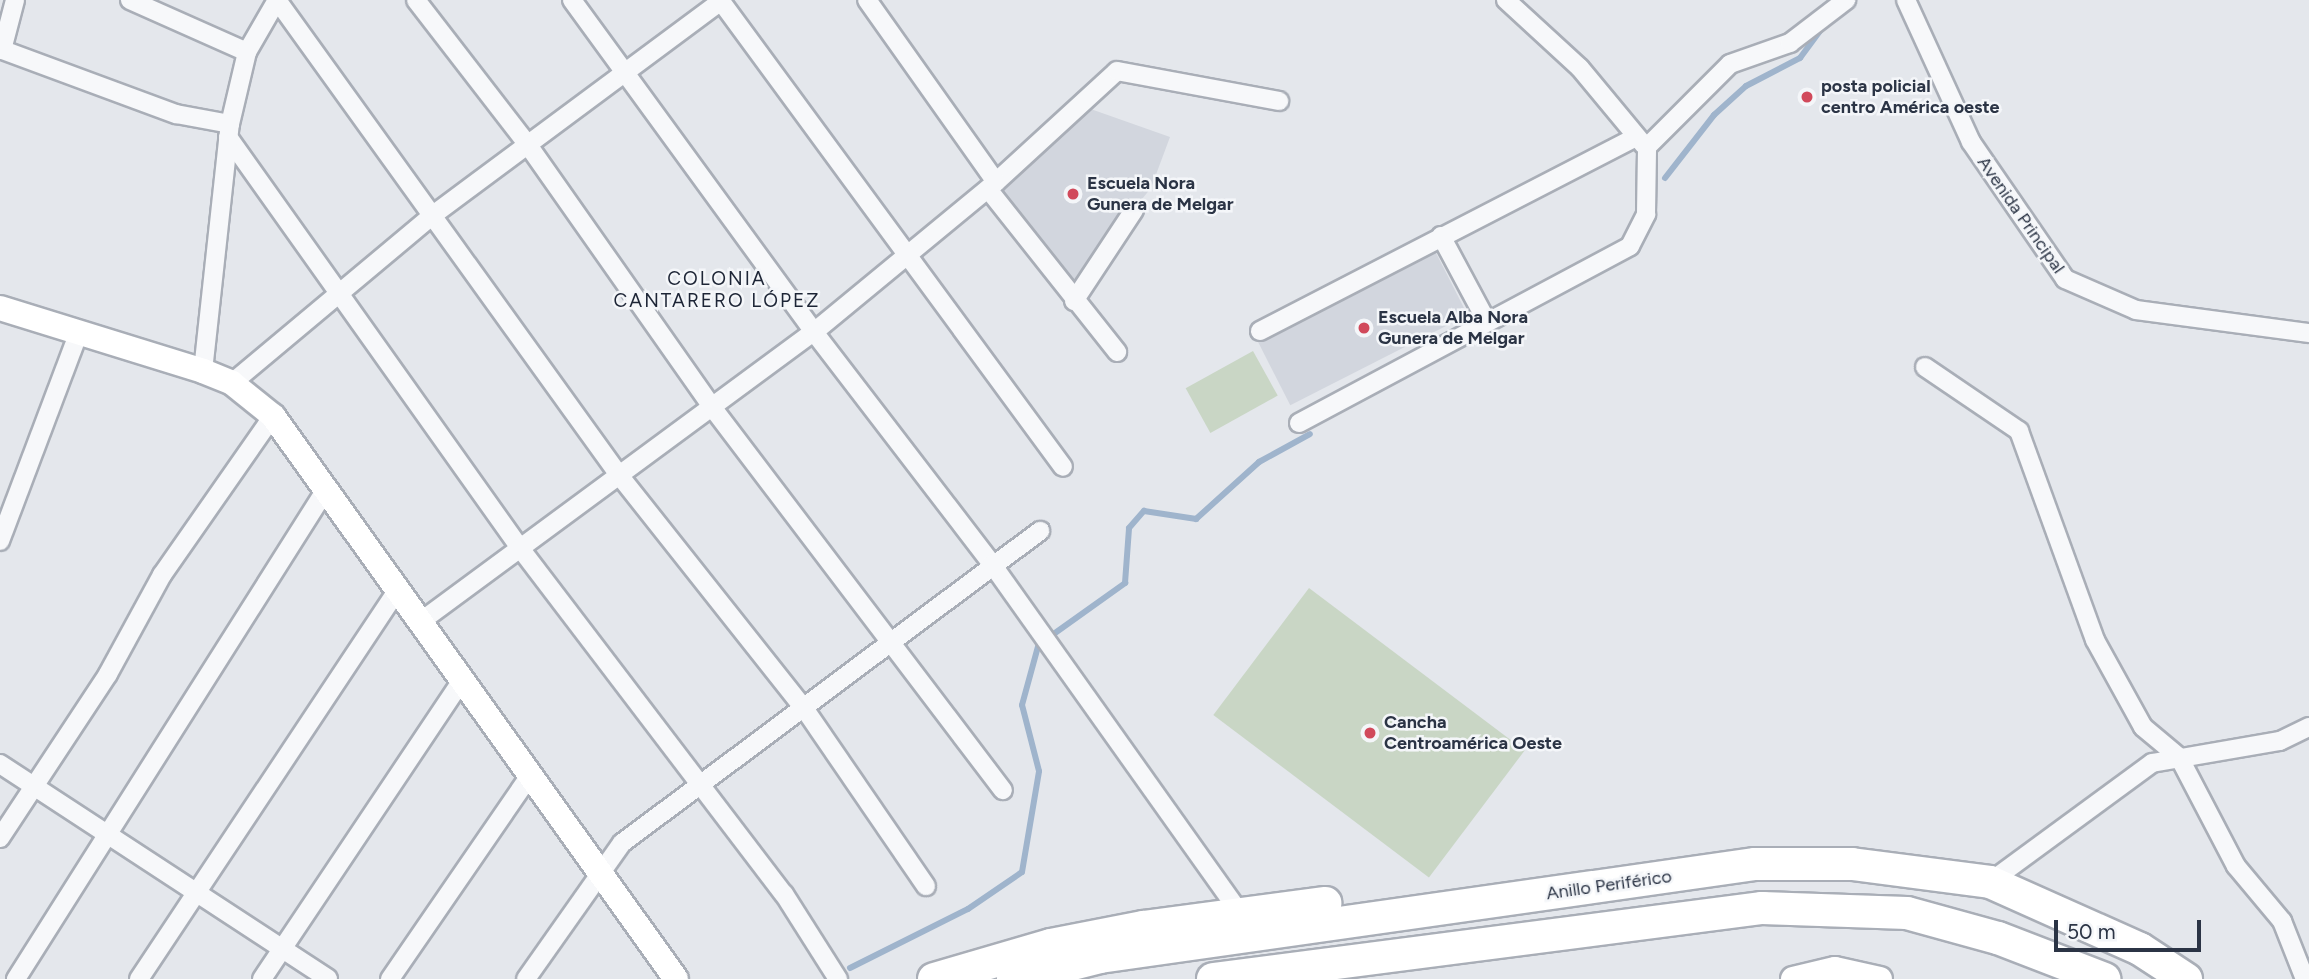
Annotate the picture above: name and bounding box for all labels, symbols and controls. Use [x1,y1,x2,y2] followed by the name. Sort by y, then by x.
[1821,76,2000,119] place label: posta policial centro América oeste
[1799,89,1815,105] marker: posta policial centro América oeste
[1973,152,2069,278] street label: Avenida Principal
[1087,173,1234,216] place label: Escuela Nora Gunera de Melgar
[1065,186,1081,202] marker: Escuela Nora Gunera de Melgar
[615,268,819,312] district label: COLONIA CANTARERO LÓPEZ
[1378,307,1528,350] place label: Escuela Alba Nora Gunera de Melgar
[1356,320,1372,336] marker: Escuela Alba Nora Gunera de Melgar
[1384,712,1562,754] place label: Cancha Centroamérica Oeste
[1362,725,1378,741] marker: Cancha Centroamérica Oeste
[1545,866,1673,904] street label: Anillo Periférico
[2057,906,2204,950] scale bar
[2067,919,2116,944] text: 50 m

